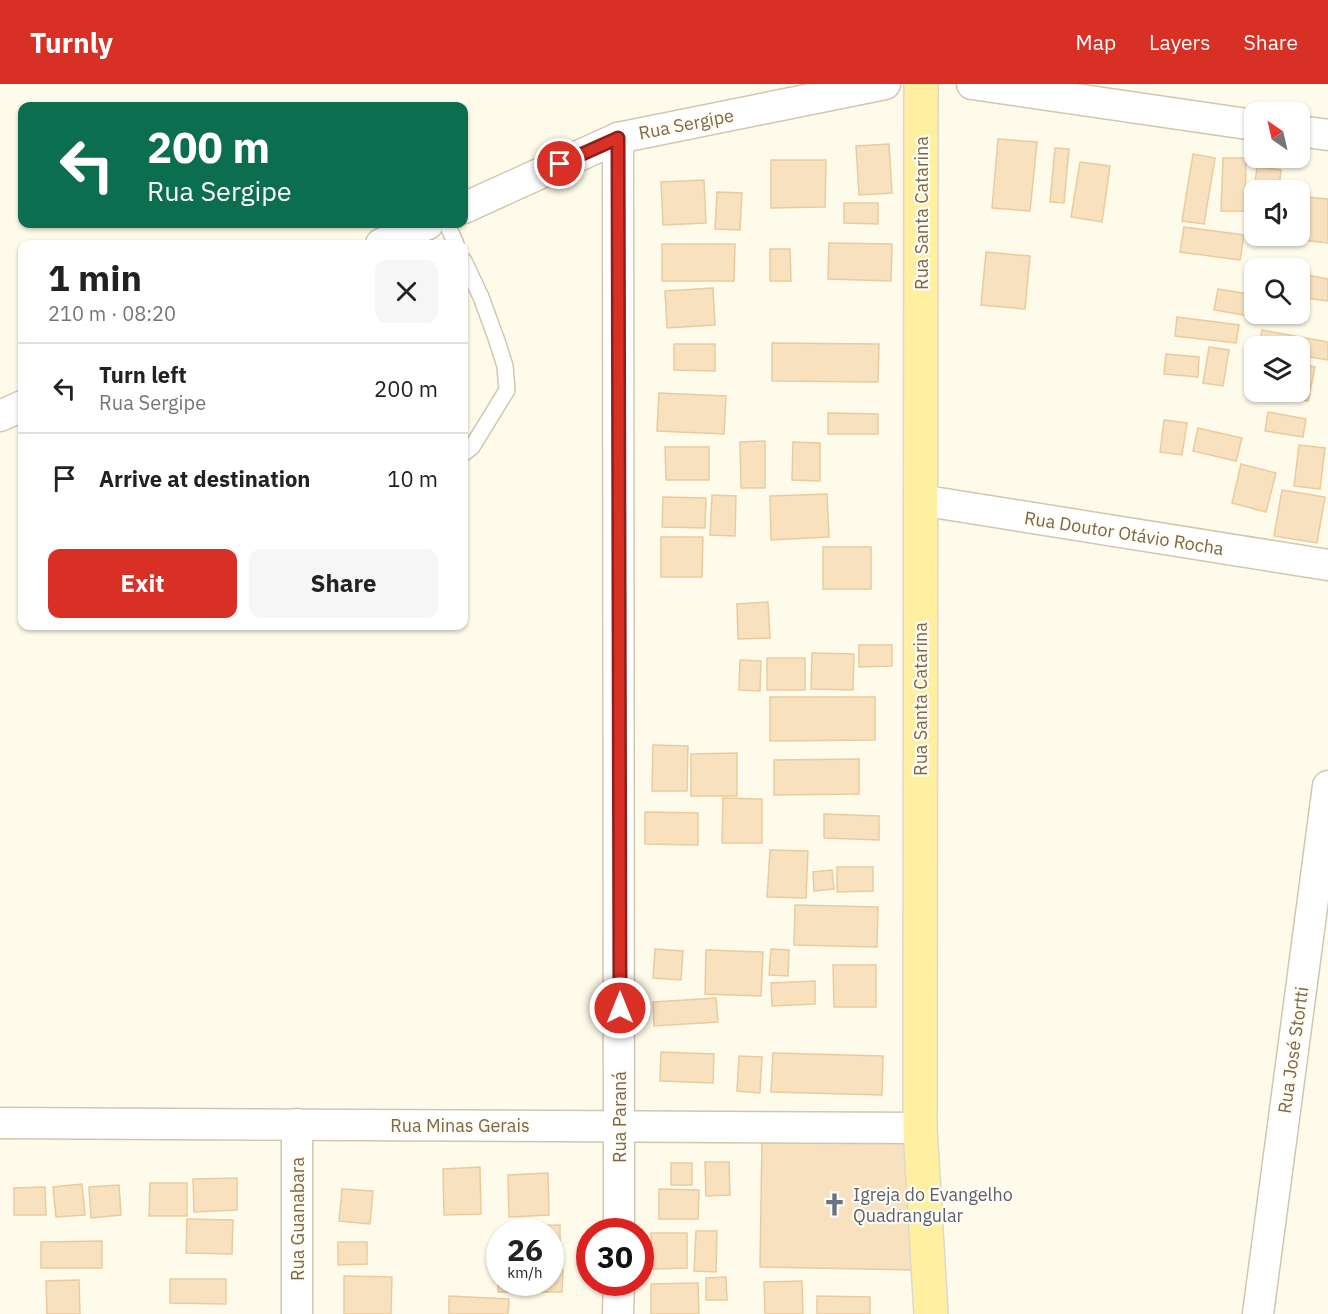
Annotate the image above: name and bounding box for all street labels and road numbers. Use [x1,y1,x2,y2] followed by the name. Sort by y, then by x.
[636,103,736,144] street label: Rua Sergipe
[910,136,933,290] street label: Rua Santa Catarina
[1023,506,1226,560] street label: Rua Doutor Otávio Rocha
[909,622,932,776] street label: Rua Santa Catarina
[1273,985,1313,1115] street label: Rua José Stortti
[608,1071,631,1163] street label: Rua Paraná
[390,1114,530,1137] street label: Rua Minas Gerais
[286,1157,309,1281] street label: Rua Guanabara

